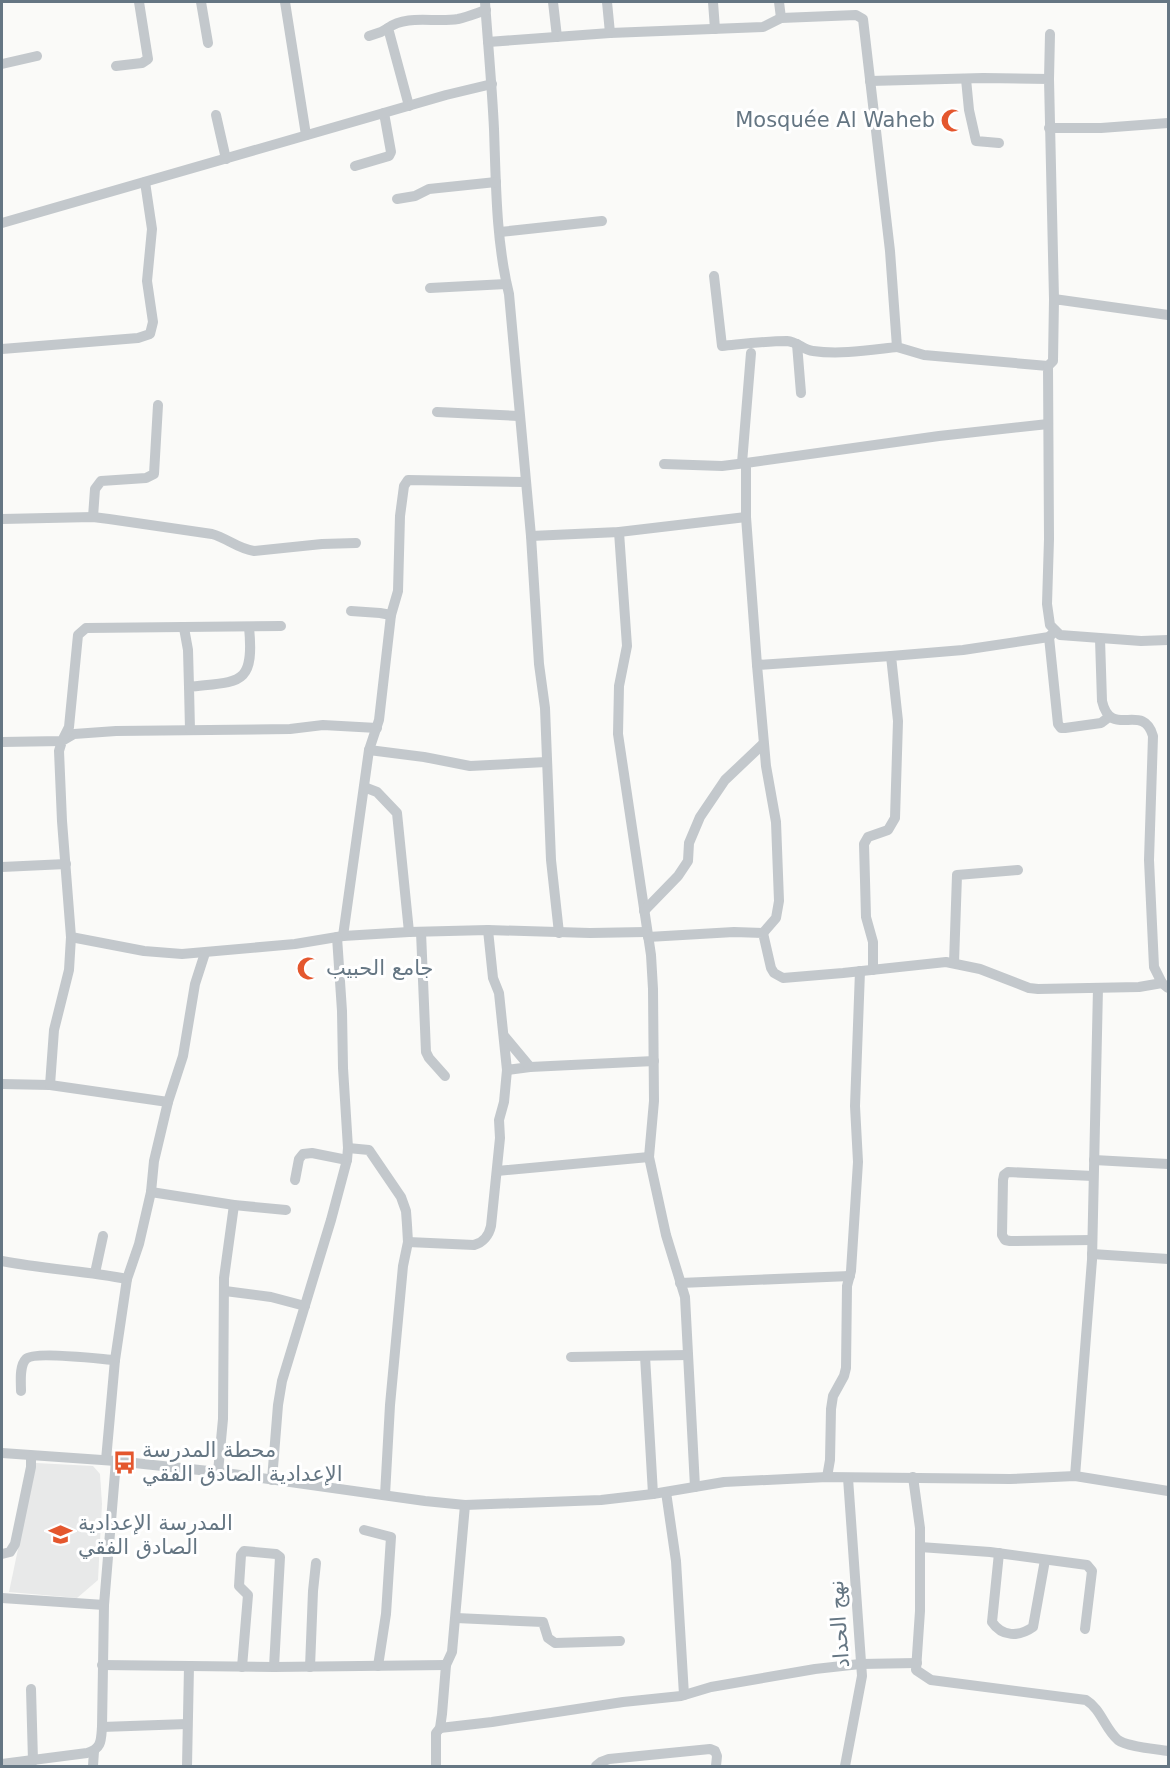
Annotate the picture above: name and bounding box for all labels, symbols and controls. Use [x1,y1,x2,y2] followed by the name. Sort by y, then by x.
[940,107,966,133] mosque icon: Mosquée Al Waheb
[735,108,935,132] place label: Mosquée Al Waheb
[295,955,321,981] mosque icon: جامع الحبيب
[326,956,434,980] place label: جامع الحبيب
[142,1438,342,1486] place label: محطة المدرسة الإعدادية الصادق الفقي
[111,1449,137,1475] bus stop icon: محطة المدرسة الإعدادية الصادق الفقي
[78,1511,233,1559] place label: المدرسة الإعدادية الصادق الفقي
[47,1522,73,1548] school or university icon: المدرسة الإعدادية الصادق الفقي
[824,1579,854,1669] street label: نهج الحداد

